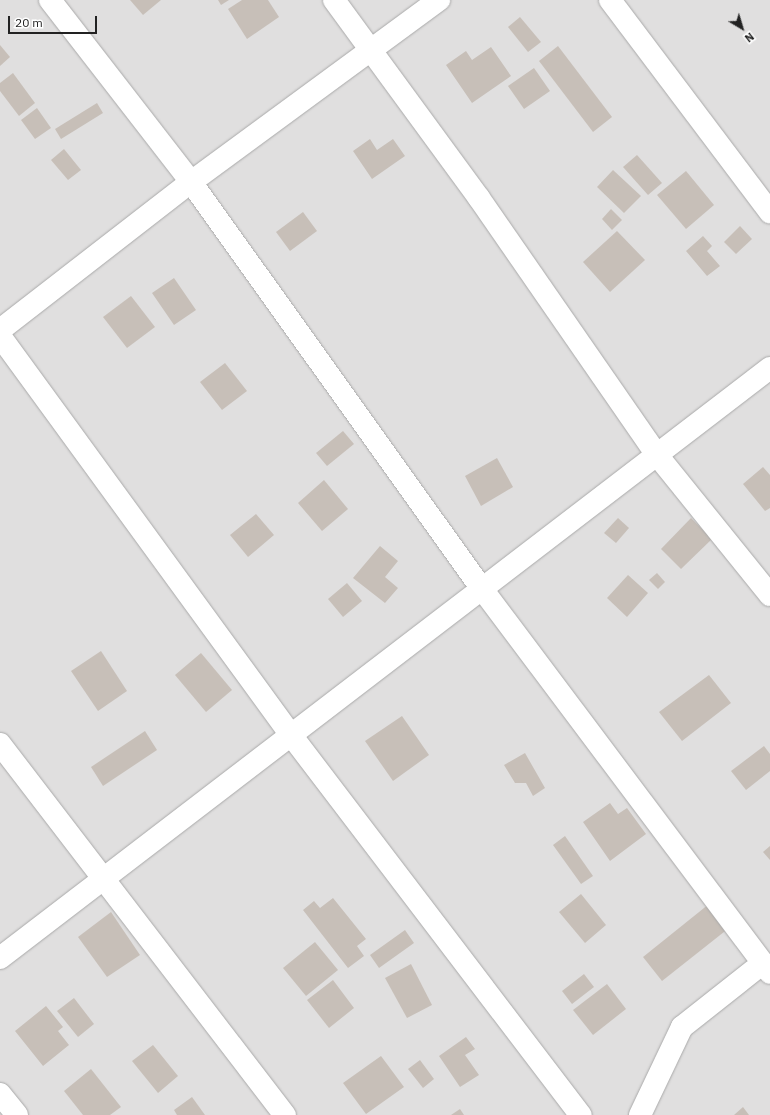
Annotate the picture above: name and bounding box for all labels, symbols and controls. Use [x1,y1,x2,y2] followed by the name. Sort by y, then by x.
[10,8,99,34] scale bar
[722,8,762,48] north arrow
[15,15,43,30] text: 20 m
[742,29,757,45] text: N

